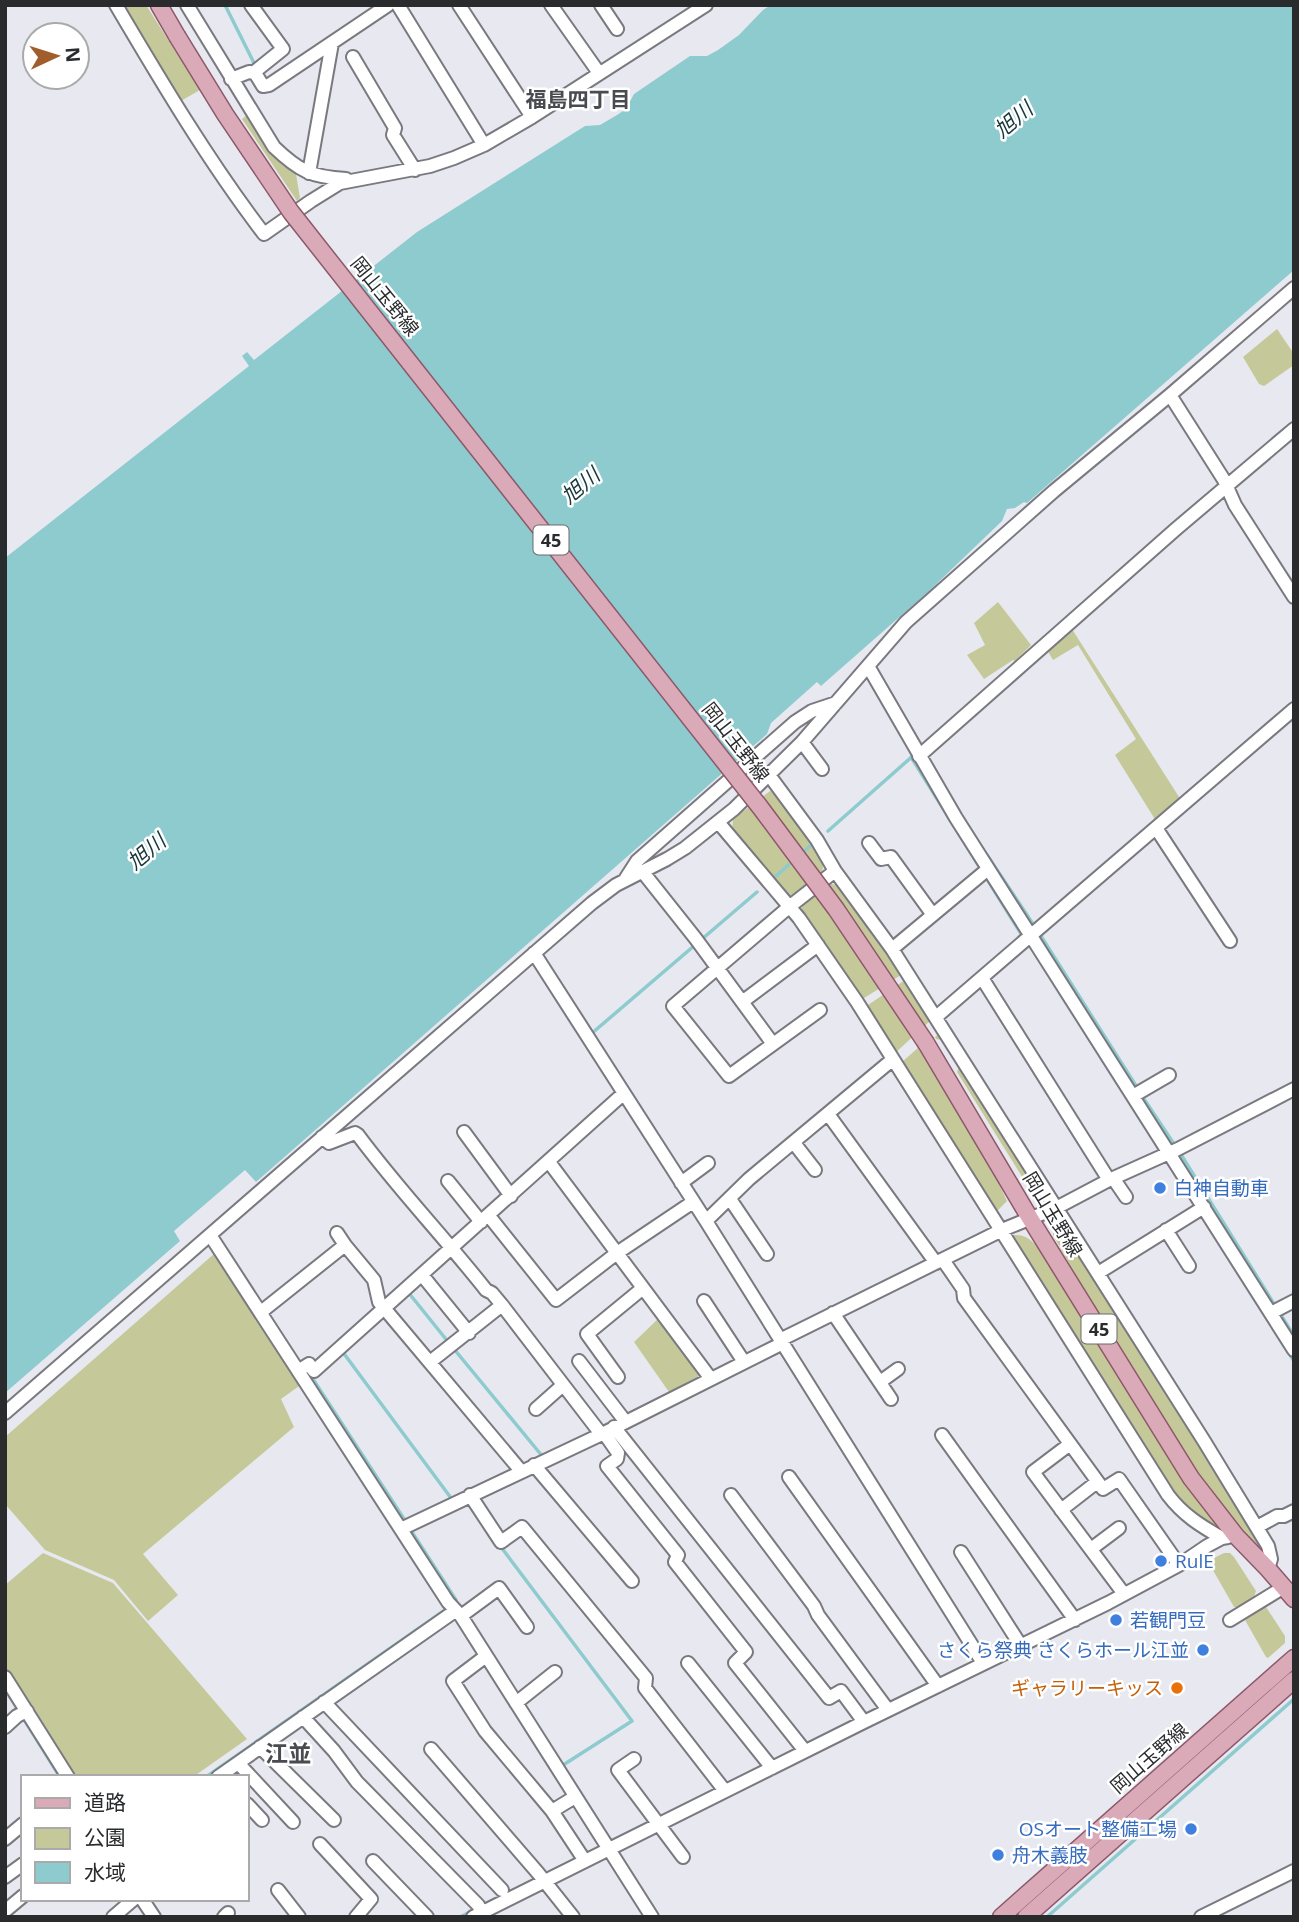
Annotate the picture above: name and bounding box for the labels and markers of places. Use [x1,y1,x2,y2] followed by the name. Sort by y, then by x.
[1174,1175,1269,1201] place label: 白神自動車
[1152,1180,1168,1196] marker: 白神自動車
[1175,1548,1214,1574] place label: RulE
[1153,1553,1169,1569] marker: RulE
[1130,1607,1206,1633] place label: 若観門豆
[1108,1612,1124,1628] marker: 若観門豆
[937,1637,1189,1663] place label: さくら祭典 さくらホール江並
[1195,1642,1211,1658] marker: さくら祭典 さくらホール江並
[1011,1675,1163,1701] place label: ギャラリーキッス
[1169,1680,1185,1696] marker: ギャラリーキッス
[1019,1816,1177,1842] place label: OSオート整備工場
[1183,1821,1199,1837] marker: OSオート整備工場
[1012,1842,1088,1868] place label: 舟木義肢
[990,1847,1006,1863] marker: 舟木義肢

